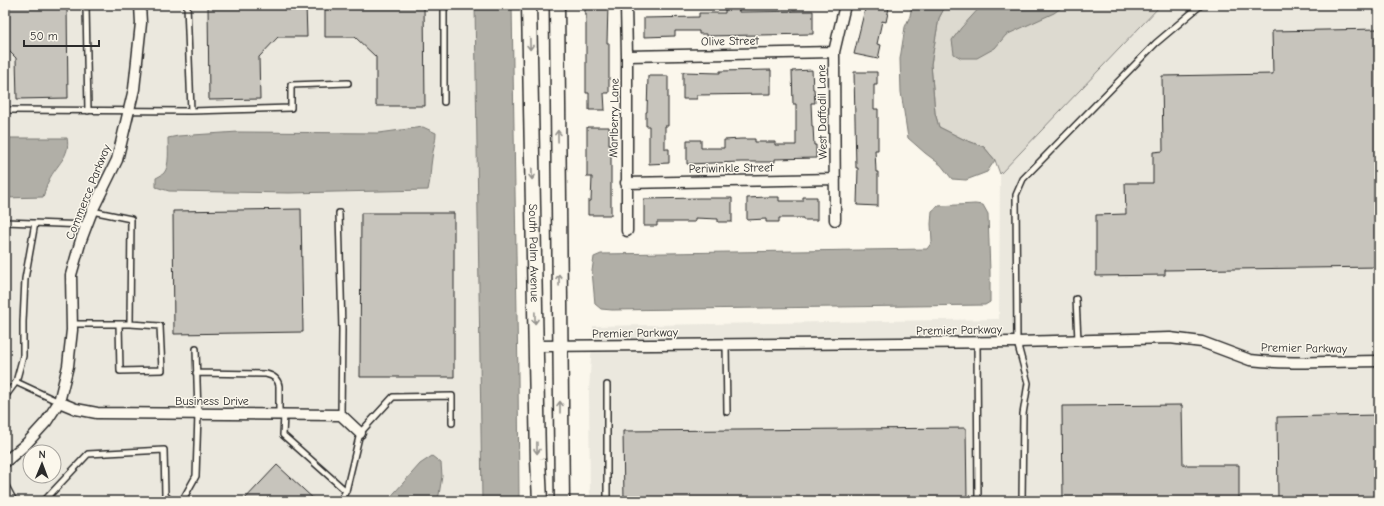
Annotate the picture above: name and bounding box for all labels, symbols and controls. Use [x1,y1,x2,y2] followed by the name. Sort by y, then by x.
[24,22,99,48] scale bar
[30,29,58,43] text: 50 m
[701,33,760,49] street label: Olive Street
[526,37,534,50] one-way arrow
[814,64,830,160] street label: West Daffodil Lane
[606,78,622,158] street label: Marlberry Lane
[554,130,562,143] one-way arrow
[63,142,114,242] street label: Commerce Parkway
[689,160,774,176] street label: Periwinkle Street
[529,167,536,180] one-way arrow
[526,204,542,302] street label: South Palm Avenue
[555,274,563,287] one-way arrow
[531,311,539,324] one-way arrow
[916,322,1003,338] street label: Premier Parkway
[592,325,679,341] street label: Premier Parkway
[1261,340,1348,356] street label: Premier Parkway
[175,394,249,408] street label: Business Drive
[557,401,564,414] one-way arrow
[534,441,541,454] one-way arrow
[22,444,62,484] north arrow
[38,448,46,461] text: N

